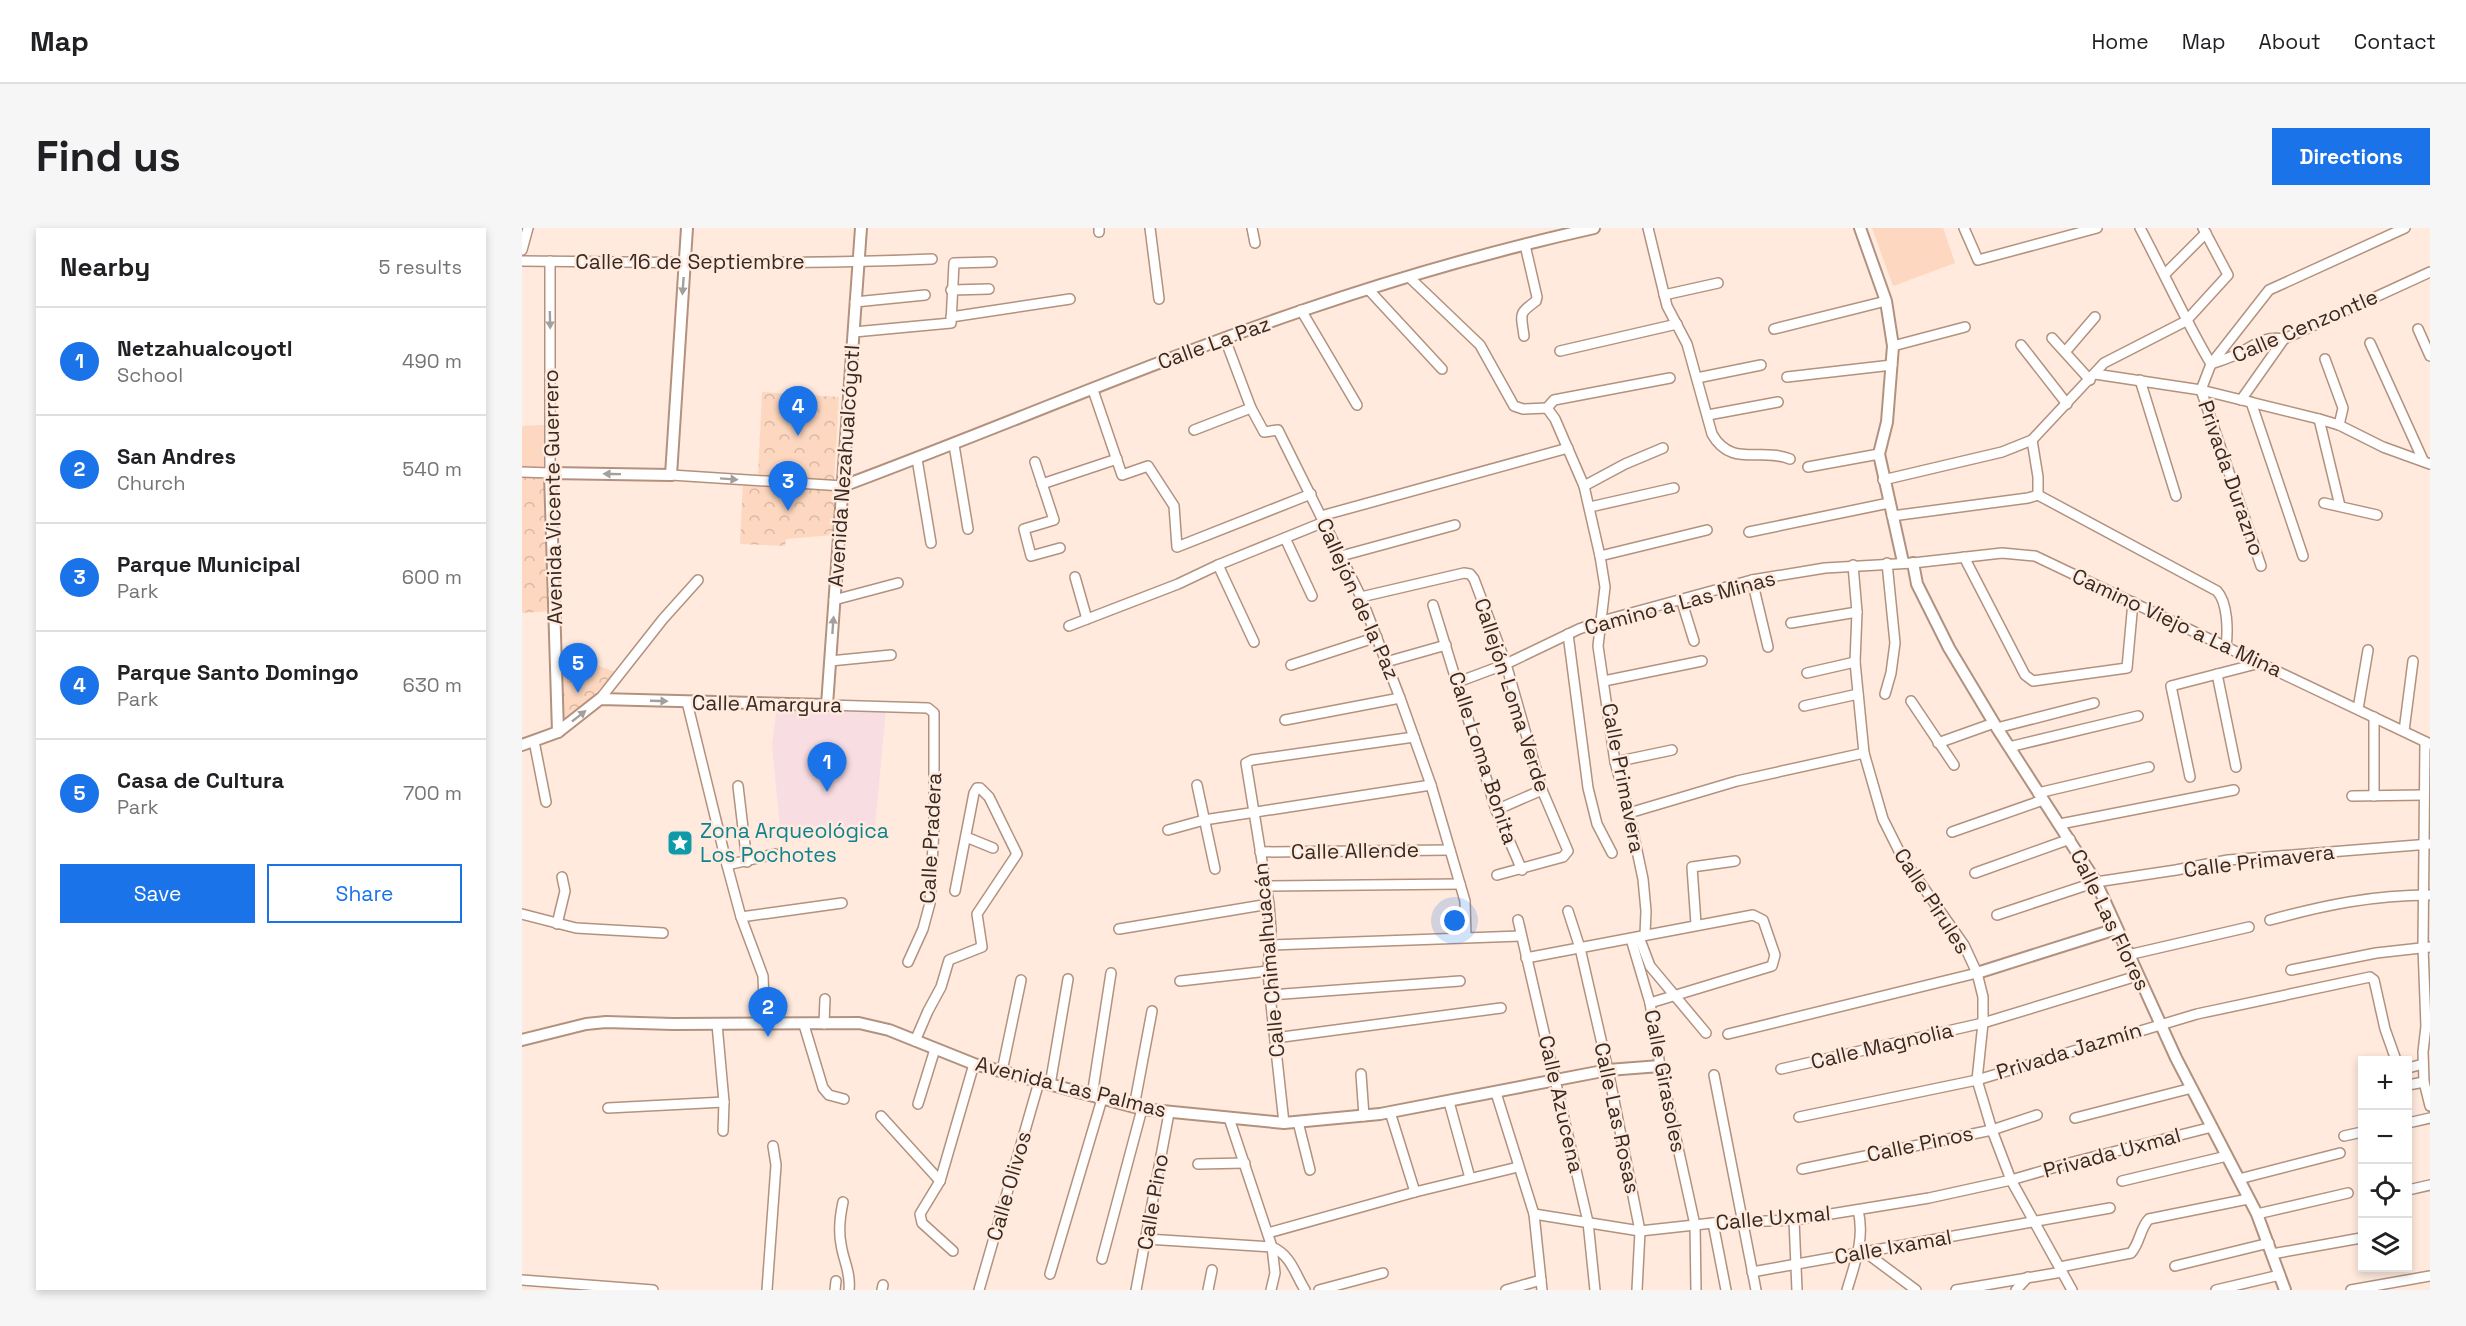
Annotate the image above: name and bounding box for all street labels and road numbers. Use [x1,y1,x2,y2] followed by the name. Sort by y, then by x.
[575,248,805,275] street label: Calle 16 de Septiembre
[2228,283,2382,368] street label: Calle Cenzontle
[1154,310,1274,375] street label: Calle La Paz
[822,344,865,588] street label: Avenida Nezahualcóyotl
[537,369,568,625] street label: Avenida Vicente Guerrero
[2192,397,2271,559] street label: Privada Durazno
[1311,514,1406,684] street label: Callejón de la Paz
[2068,562,2286,683] street label: Camino Viejo a La Mina
[1581,564,1778,641] street label: Camino a Las Minas
[1468,594,1557,795] street label: Callejón Loma Verde
[1443,668,1524,848] street label: Calle Loma Bonita
[692,689,842,718] street label: Calle Amargura
[1596,701,1651,855] street label: Calle Primavera
[914,772,947,904] street label: Calle Pradera
[1291,836,1419,865] street label: Calle Allende
[2182,838,2336,883] street label: Calle Primavera
[1888,843,1977,959] street label: Calle Pirules
[2065,845,2156,995] street label: Calle Las Flores
[1247,862,1290,1059] street label: Calle Chimalhuacán
[1638,1007,1693,1155] street label: Calle Girasoles
[1808,1016,1956,1075] street label: Calle Magnolia
[1993,1016,2145,1085] street label: Privada Jazmín
[1533,1032,1590,1175] street label: Calle Azucena
[1588,1040,1647,1196] street label: Calle Las Rosas
[973,1050,1169,1123] street label: Avenida Las Palmas
[1864,1119,1976,1168] street label: Calle Pinos
[2040,1121,2184,1184] street label: Privada Uxmal
[980,1128,1037,1244] street label: Calle Olivos
[1131,1152,1174,1252] street label: Calle Pino
[1714,1199,1832,1236] street label: Calle Uxmal
[1832,1223,1954,1270] street label: Calle Ixamal

